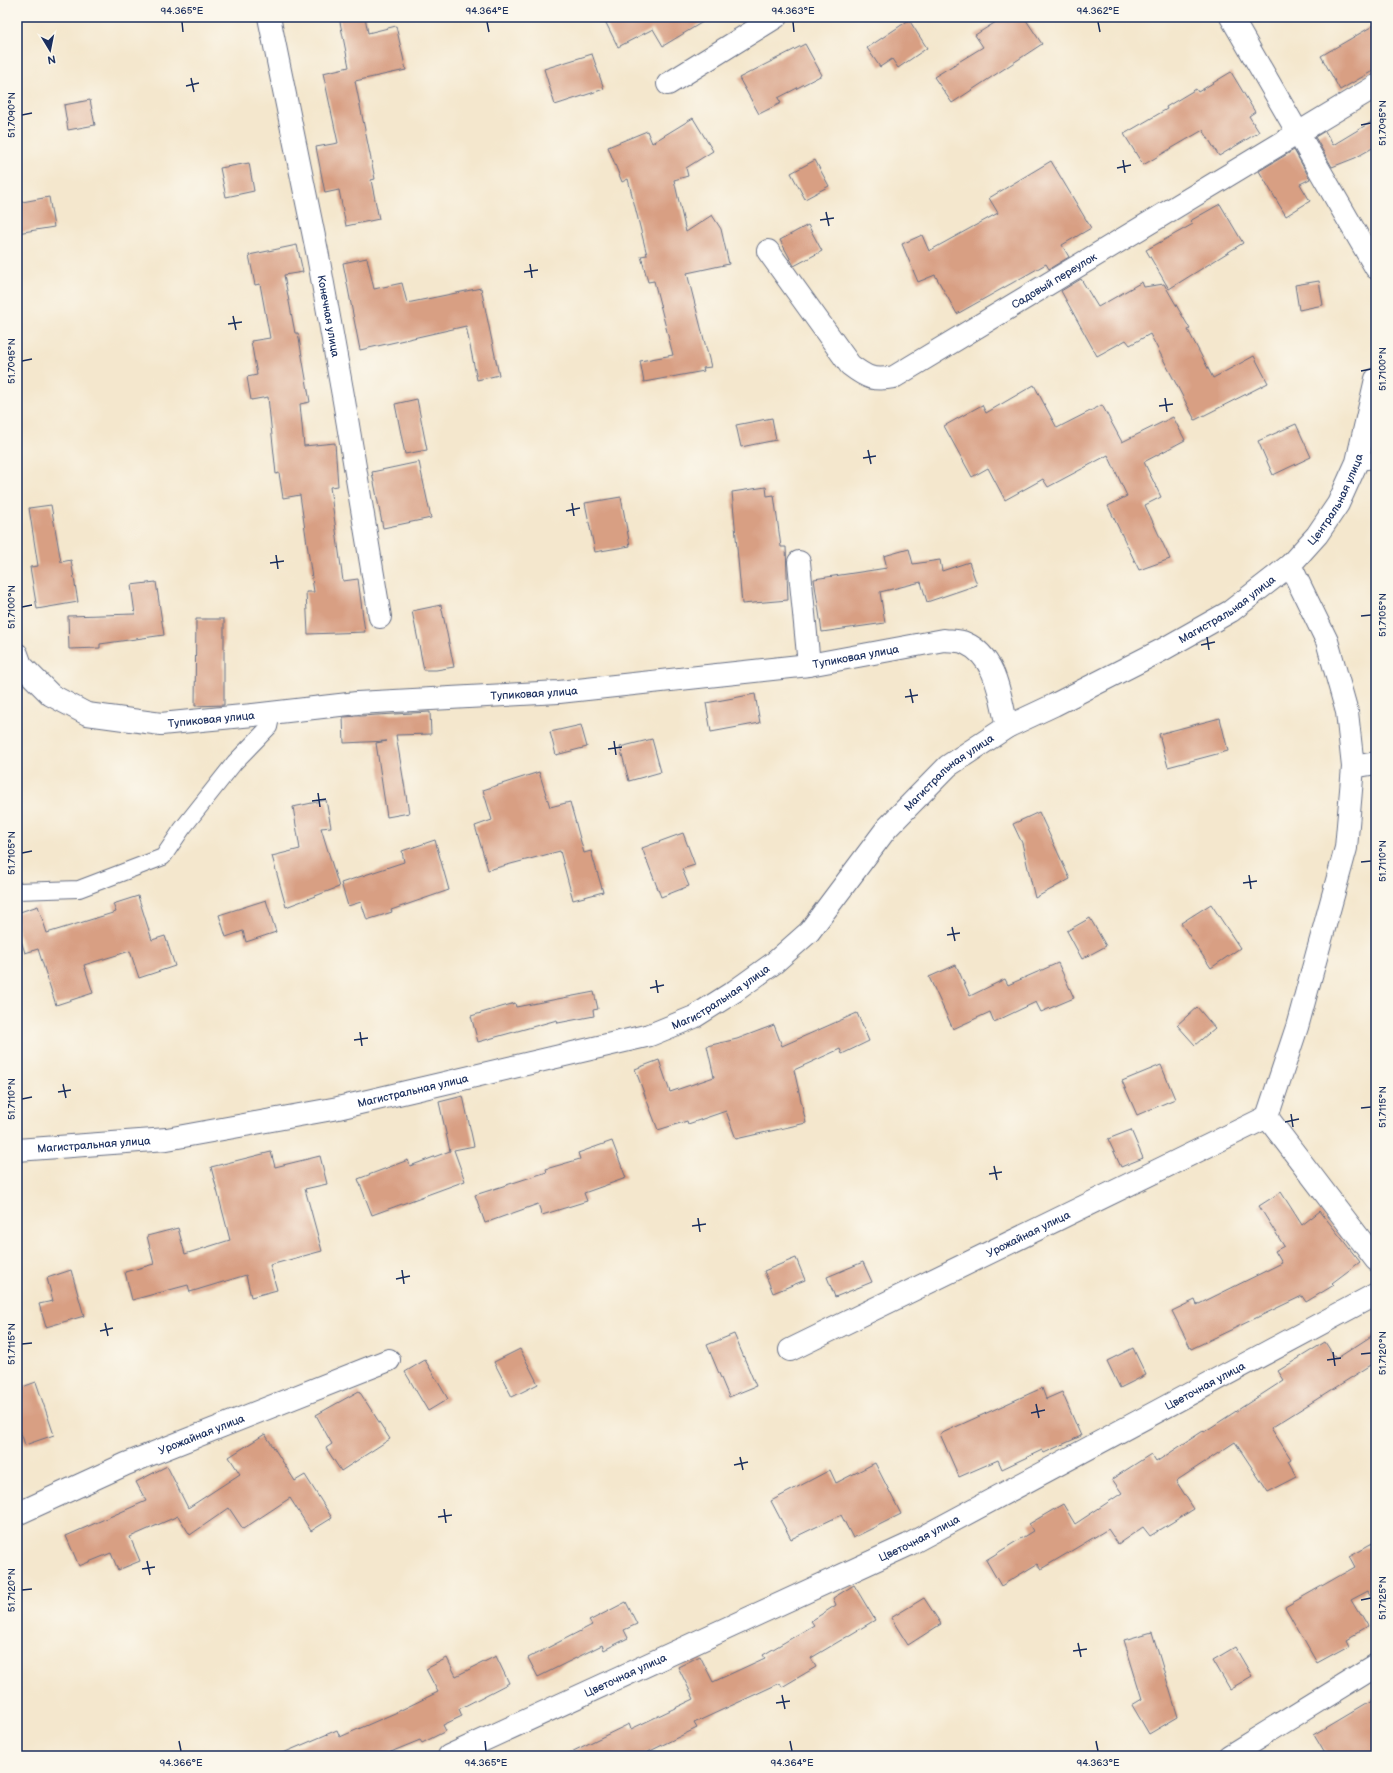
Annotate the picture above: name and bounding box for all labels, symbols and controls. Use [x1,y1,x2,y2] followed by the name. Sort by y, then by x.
[161,5,204,17] text: 94.365°E
[466,5,509,17] text: 94.364°E
[771,5,815,17] text: 94.363°E
[1077,5,1120,17] text: 94.362°E
[30,30,70,70] north arrow
[46,52,57,66] text: N
[6,92,18,138] text: 51.7090°N
[1377,100,1389,146] text: 51.7095°N
[1009,250,1099,311] street label: Садовый переулок
[315,274,343,359] street label: Конечная улица
[6,338,18,384] text: 51.7095°N
[1377,347,1389,391] text: 51.7100°N
[1305,452,1365,548] street label: Центральная улица
[1176,572,1278,646] street label: Магистральная улица
[6,585,18,629] text: 51.7100°N
[1377,593,1389,637] text: 51.7105°N
[812,642,900,671] street label: Тупиковая улица
[490,683,579,702] street label: Тупиковая улица
[167,708,256,730] street label: Тупиковая улица
[901,731,996,813] street label: Магистральная улица
[6,831,18,875] text: 51.7105°N
[1377,840,1389,882] text: 51.7110°N
[669,962,773,1032] street label: Магистральная улица
[356,1071,470,1110] street label: Магистральная улица
[6,1078,18,1120] text: 51.7110°N
[1377,1086,1389,1128] text: 51.7115°N
[37,1134,151,1155] street label: Магистральная улица
[984,1208,1073,1260] street label: Урожайная улица
[6,1323,18,1365] text: 51.7115°N
[1377,1331,1389,1375] text: 51.7120°N
[1163,1359,1248,1413] street label: Цветочная улица
[156,1411,247,1457] street label: Урожайная улица
[877,1512,962,1564] street label: Цветочная улица
[6,1568,18,1612] text: 51.7120°N
[1377,1576,1389,1620] text: 51.7125°N
[582,1650,669,1699] street label: Цветочная улица
[159,1757,203,1769] text: 94.366°E
[465,1757,508,1769] text: 94.365°E
[771,1757,814,1769] text: 94.364°E
[1076,1757,1120,1769] text: 94.363°E

